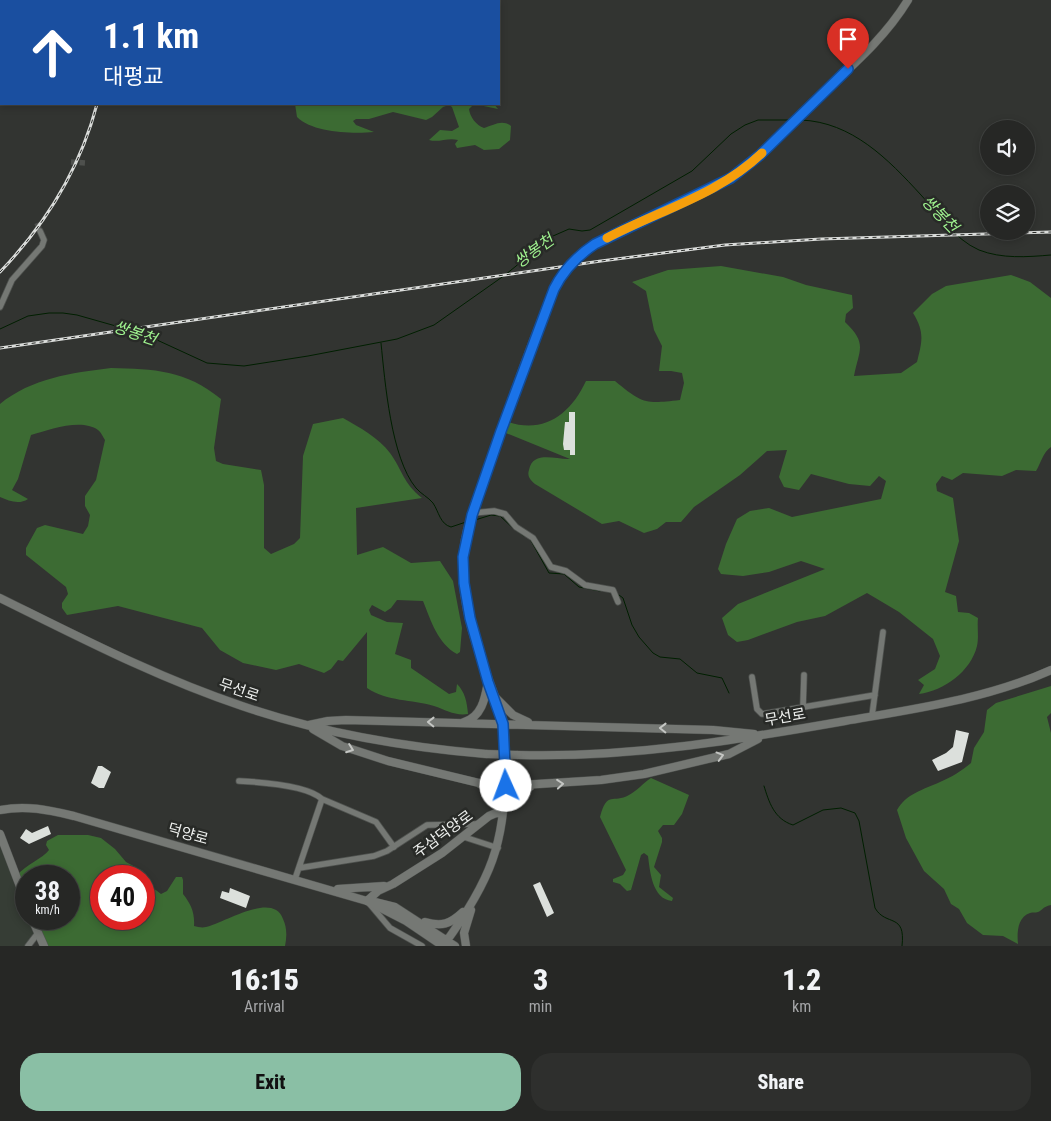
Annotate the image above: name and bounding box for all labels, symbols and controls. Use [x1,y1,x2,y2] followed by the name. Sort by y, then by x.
[103,16,199,57] text: 1.1 km
[827,18,869,69] pin
[20,20,85,85] icon: ahead
[834,25,862,53] icon: arrive
[103,64,164,89] text: 대평교
[980,120,1035,240] map controls
[980,120,1035,175] button: sound
[980,185,1035,240] button: layers
[918,192,964,238] water label: 쌍봉천
[511,229,559,272] water label: 쌍봉천
[111,317,161,350] water label: 쌍봉천
[216,675,262,705] street label: 무선로
[763,705,807,729] street label: 무선로
[427,717,434,727] one-way arrow
[659,723,667,734] one-way arrow
[345,743,354,753] one-way arrow
[715,752,723,762] one-way arrow
[479,759,531,811] position arrow
[556,778,564,789] one-way arrow
[410,806,476,862] street label: 주삼덕양로
[166,820,210,848] street label: 덕양로
[90,865,155,930] speed limit sign: 40
[35,877,60,906] text: 38
[35,903,60,917] text: km/h
[230,962,299,997] text: 16:15
[533,962,548,997] text: 3
[782,962,821,997] text: 1.2
[244,997,285,1016] text: Arrival
[529,997,552,1016] text: min
[792,997,811,1016] text: km
[20,1053,521,1111] button: Exit
[531,1053,1031,1111] button: Share

